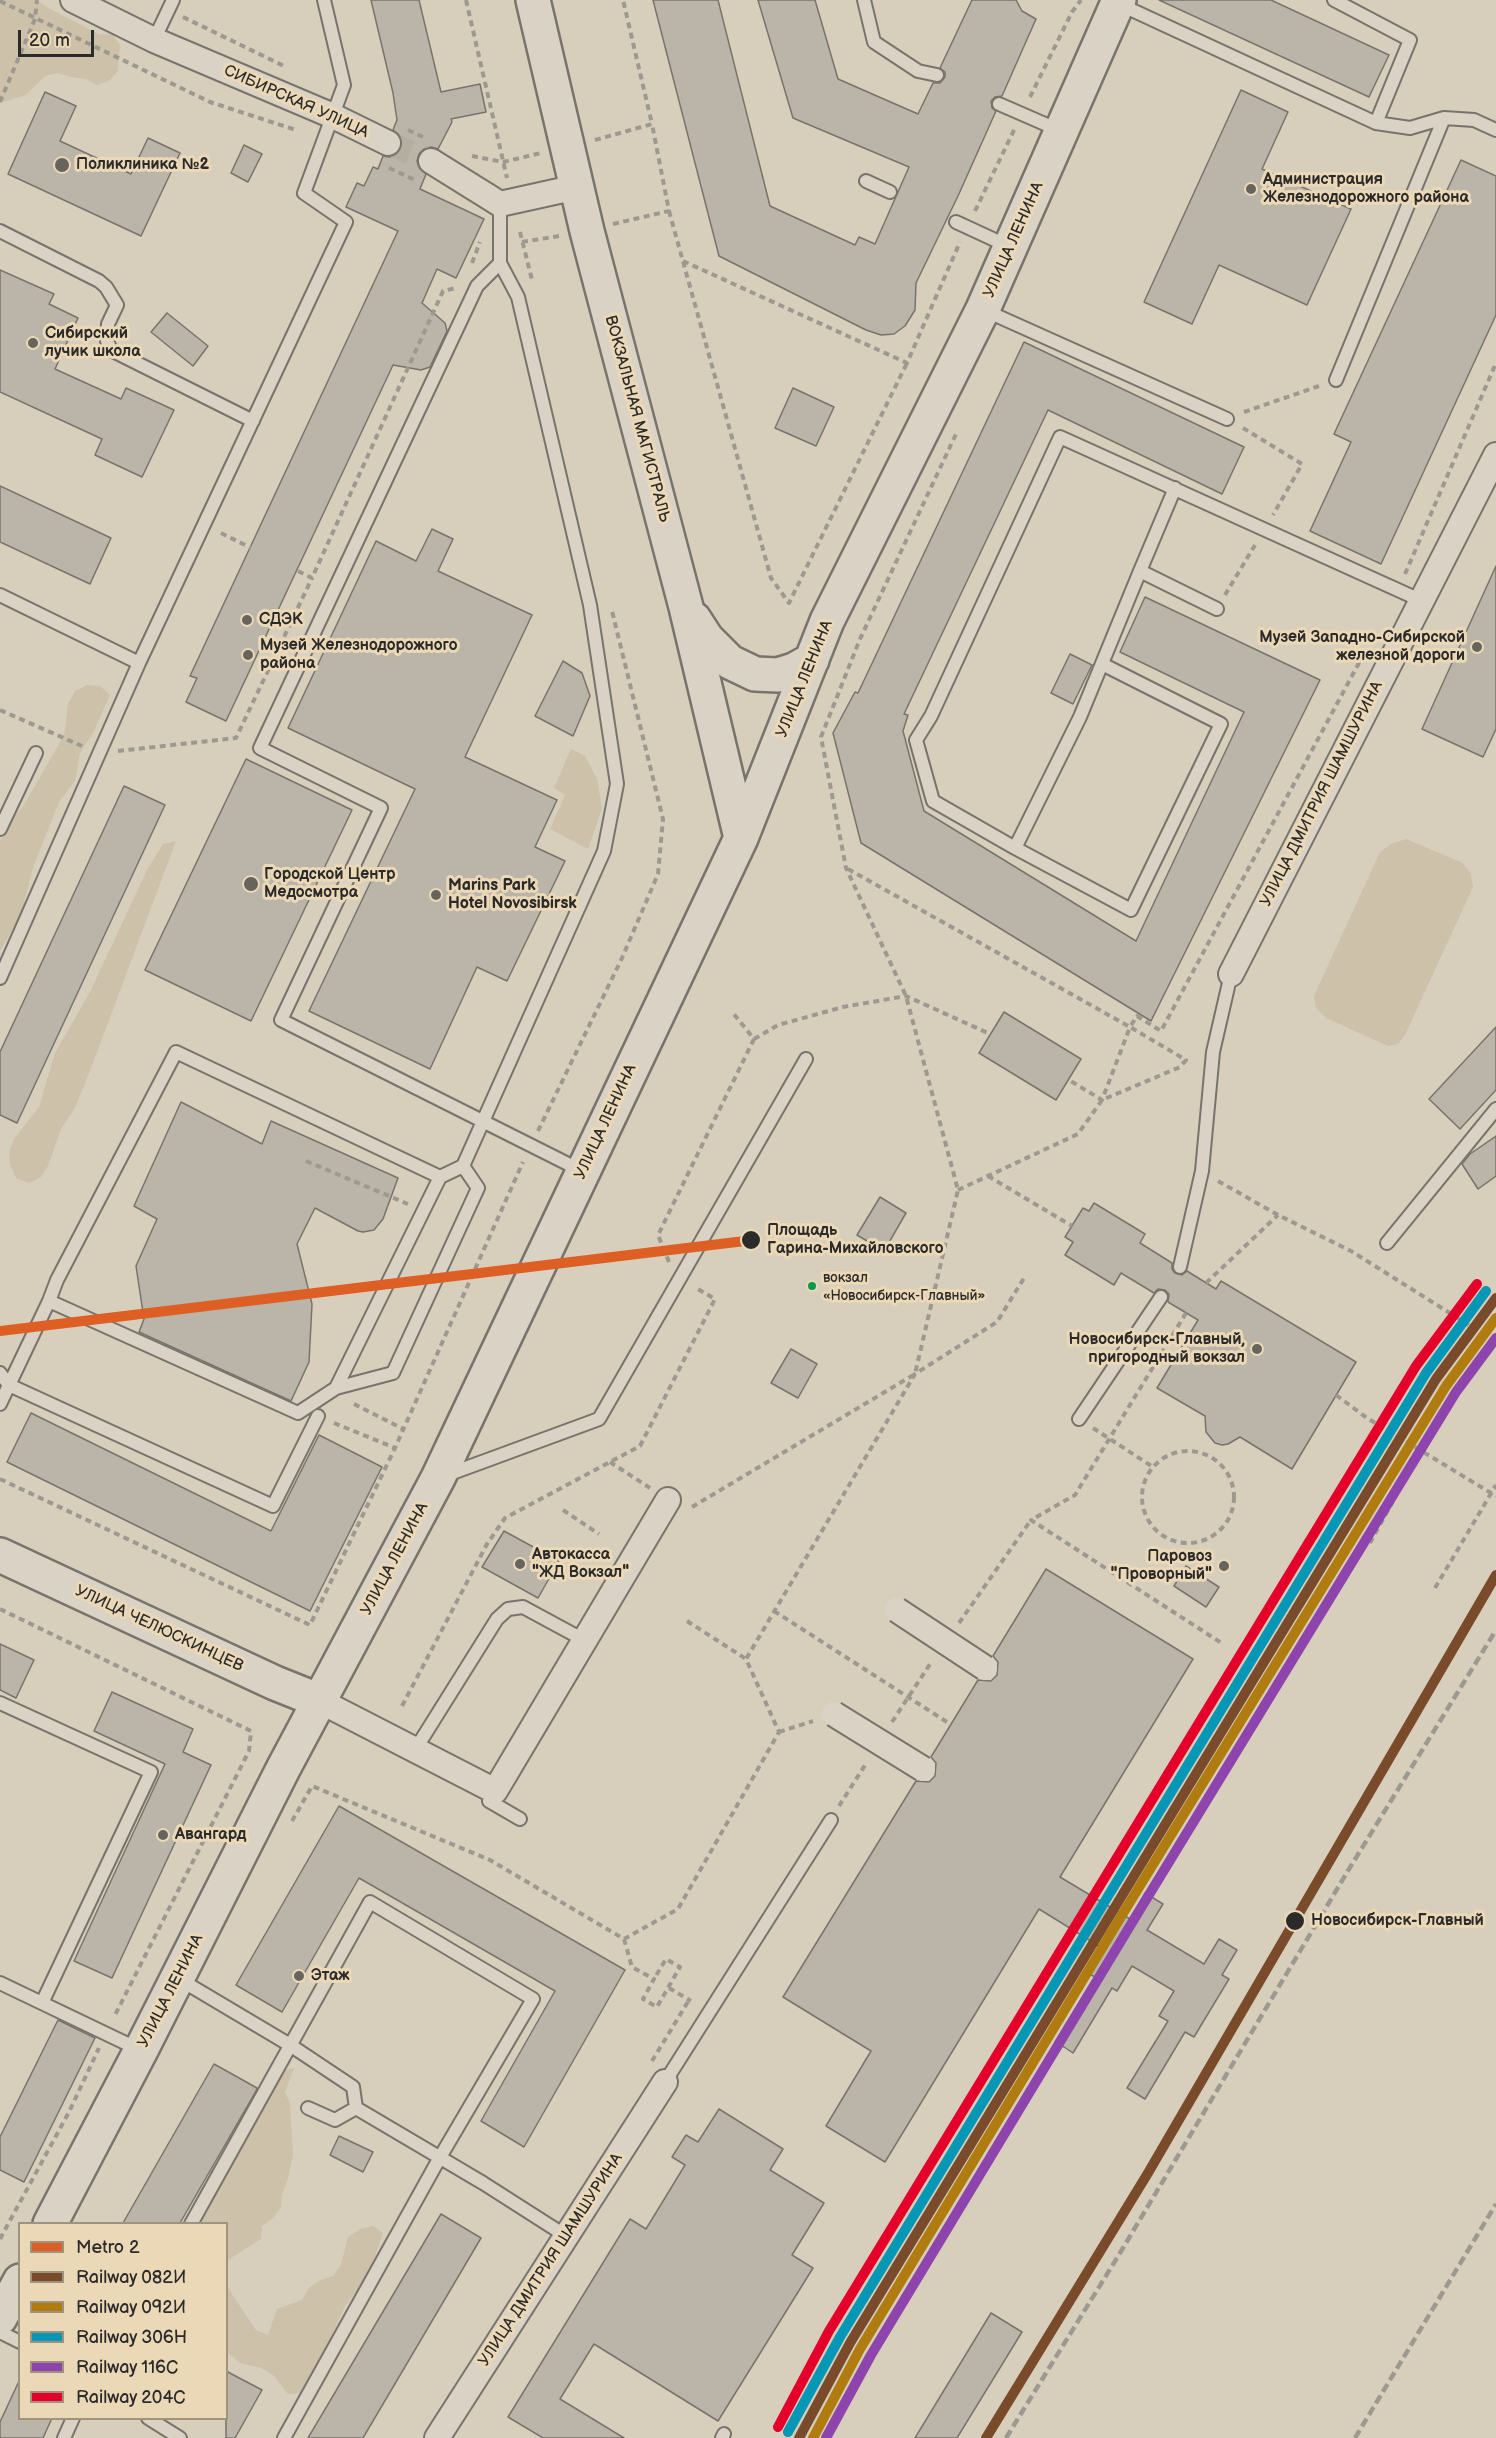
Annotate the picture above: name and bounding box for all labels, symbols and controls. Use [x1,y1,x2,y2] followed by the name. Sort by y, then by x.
[21,18,98,56] scale bar
[29,30,70,51] text: 20 m
[221,61,371,143] street label: СИБИРСКАЯ УЛИЦА
[76,155,209,175] place label: Поликлиника №2
[53,156,71,174] marker: Поликлиника №2
[1263,170,1469,208] place label: Администрация Железнодорожного района
[980,179,1048,301] street label: УЛИЦА ЛЕНИНА
[1244,182,1258,196] marker: Администрация Железнодорожного района
[600,314,674,524] street label: ВОКЗАЛЬНАЯ МАГИСТРАЛЬ
[45,324,141,362] place label: Сибирский лучик школа
[26,336,40,350] marker: Сибирский лучик школа
[259,610,303,630] place label: СДЭК
[240,613,254,627] marker: СДЭК
[773,618,837,740] street label: УЛИЦА ЛЕНИНА
[1259,628,1465,666] place label: Музей Западно-Сибирской железной дороги
[260,636,457,674] place label: Музей Железнодорожного района
[1470,640,1484,654] marker: Музей Западно-Сибирской железной дороги
[241,648,255,662] marker: Музей Железнодорожного района
[1257,678,1387,910] street label: УЛИЦА ДМИТРИЯ ШАМШУРИНА
[264,865,395,903] place label: Городской Центр Медосмотра
[242,875,260,893] marker: Городской Центр Медосмотра
[448,876,577,914] place label: Marins Park Hotel Novosibirsk
[429,888,443,902] marker: Marins Park Hotel Novosibirsk
[571,1061,641,1183] street label: УЛИЦА ЛЕНИНА
[767,1221,943,1259] place label: Площадь Гарина-Михайловского
[740,1229,762,1251] marker: Площадь Гарина-Михайловского
[823,1270,985,1302] place label: вокзал «Новосибирск-Главный»
[806,1280,818,1292] marker: вокзал «Новосибирск-Главный»
[1069,1330,1245,1368] place label: Новосибирск-Главный, пригородный вокзал
[1250,1342,1264,1356] marker: Новосибирск-Главный, пригородный вокзал
[357,1499,433,1619] street label: УЛИЦА ЛЕНИНА
[532,1545,629,1583] place label: Автокасса "ЖД Вокзал"
[1110,1547,1212,1585] place label: Паровоз "Проворный"
[513,1557,527,1571] marker: Автокасса "ЖД Вокзал"
[1217,1559,1231,1573] marker: Паровоз "Проворный"
[72,1582,246,1676] street label: УЛИЦА ЧЕЛЮСКИНЦЕВ
[175,1825,246,1845] place label: Авангард
[156,1828,170,1842] marker: Авангард
[1284,1910,1306,1932] marker: Новосибирск-Главный
[1311,1911,1484,1931] place label: Новосибирск-Главный
[134,1931,208,2051] street label: УЛИЦА ЛЕНИНА
[311,1966,349,1986] place label: Этаж
[292,1969,306,1983] marker: Этаж
[475,2150,627,2370] street label: УЛИЦА ДМИТРИЯ ШАМШУРИНА
[18,2222,228,2420] legend
[76,2237,140,2258] text: Metro 2
[76,2267,186,2288] text: Railway 082И
[76,2297,186,2318] text: Railway 092И
[76,2327,187,2348] text: Railway 306Н
[76,2357,178,2378] text: Railway 116С
[76,2387,186,2408] text: Railway 204С

